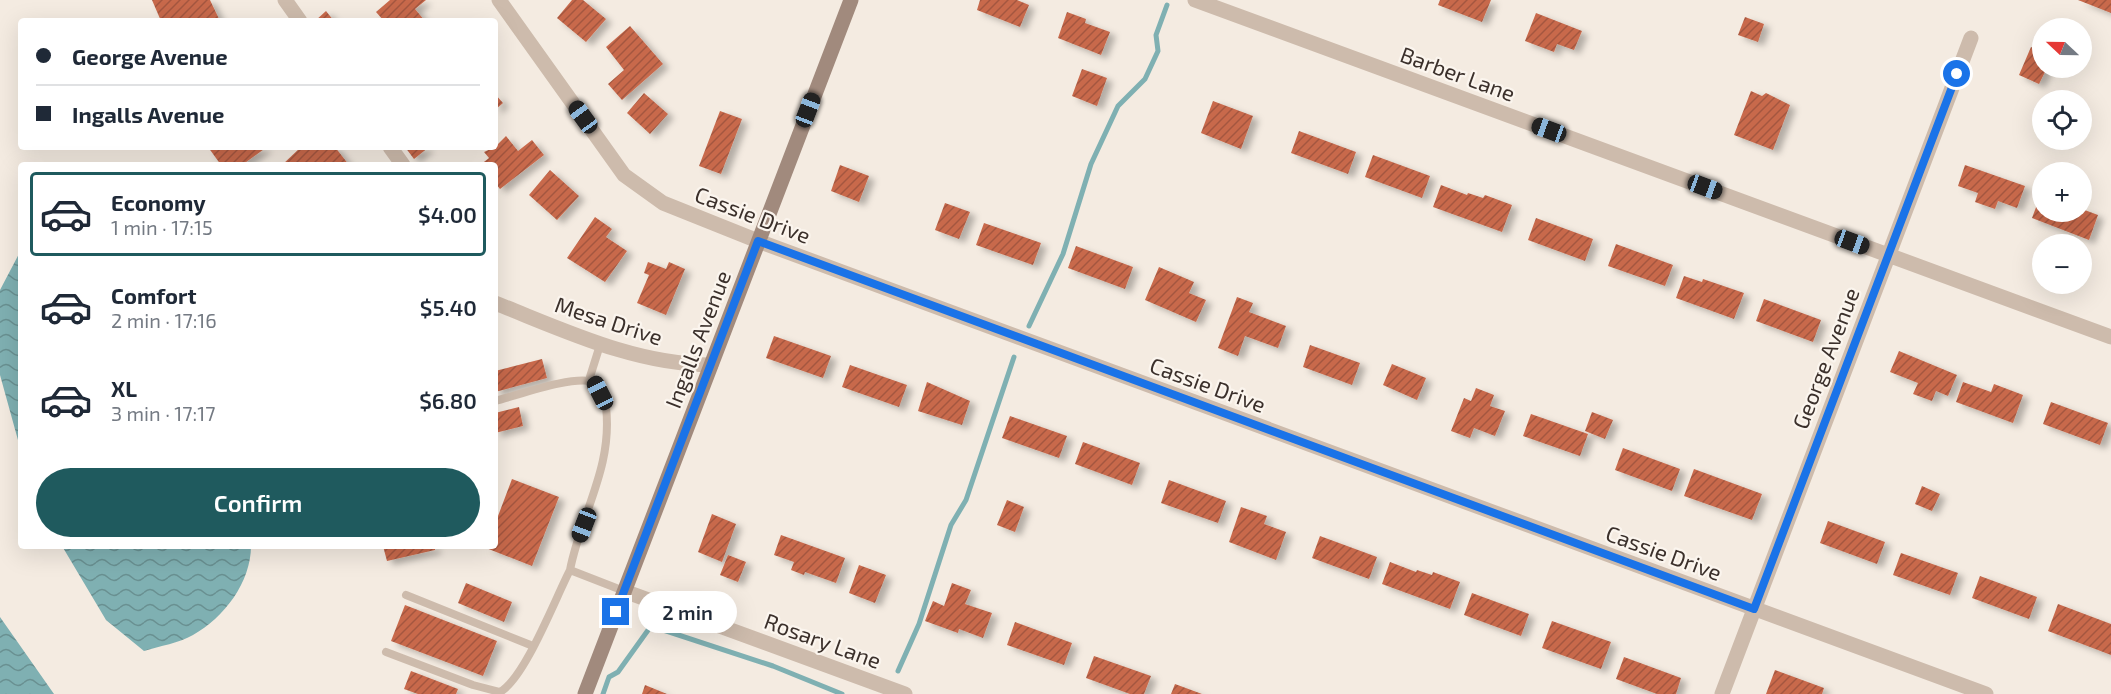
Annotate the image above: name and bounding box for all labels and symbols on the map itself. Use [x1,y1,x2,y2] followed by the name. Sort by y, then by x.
[2032,18,2092,78] north arrow
[1397,40,1519,106] street label: Barber Lane
[1943,60,1970,87] route start
[793,90,823,130] car
[565,97,601,137] car
[1529,115,1569,145] car
[1685,172,1725,202] car
[692,180,814,248] street label: Cassie Drive
[1832,227,1872,257] car
[659,267,735,411] street label: Ingalls Avenue
[1786,284,1864,432] street label: George Avenue
[552,290,666,350] street label: Mesa Drive
[1147,351,1269,417] street label: Cassie Drive
[584,373,616,413] car
[569,505,599,545] car
[1603,519,1725,585] street label: Cassie Drive
[637,591,736,633] callout: 2 min
[602,598,629,625] route end
[761,607,885,673] street label: Rosary Lane

